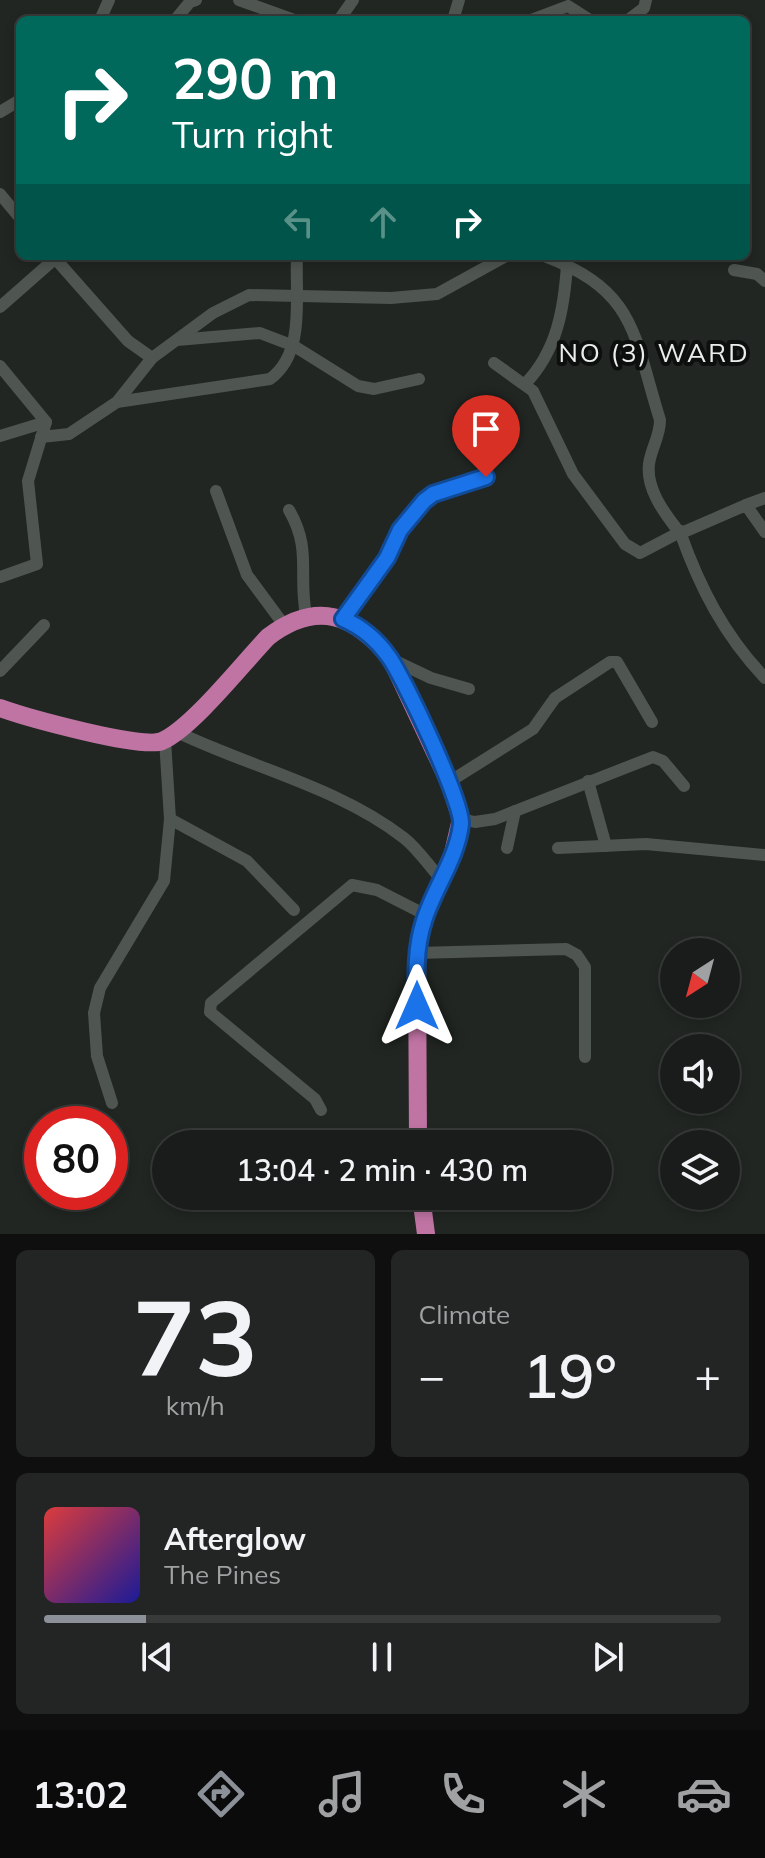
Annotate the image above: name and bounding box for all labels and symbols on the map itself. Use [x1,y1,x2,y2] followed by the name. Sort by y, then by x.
[558,336,750,369] district label: NO (3) WARD
[452,395,520,477] pin
[660,938,740,1018] north arrow
[375,964,459,1048] position arrow
[24,1106,128,1210] speed limit sign: 80

